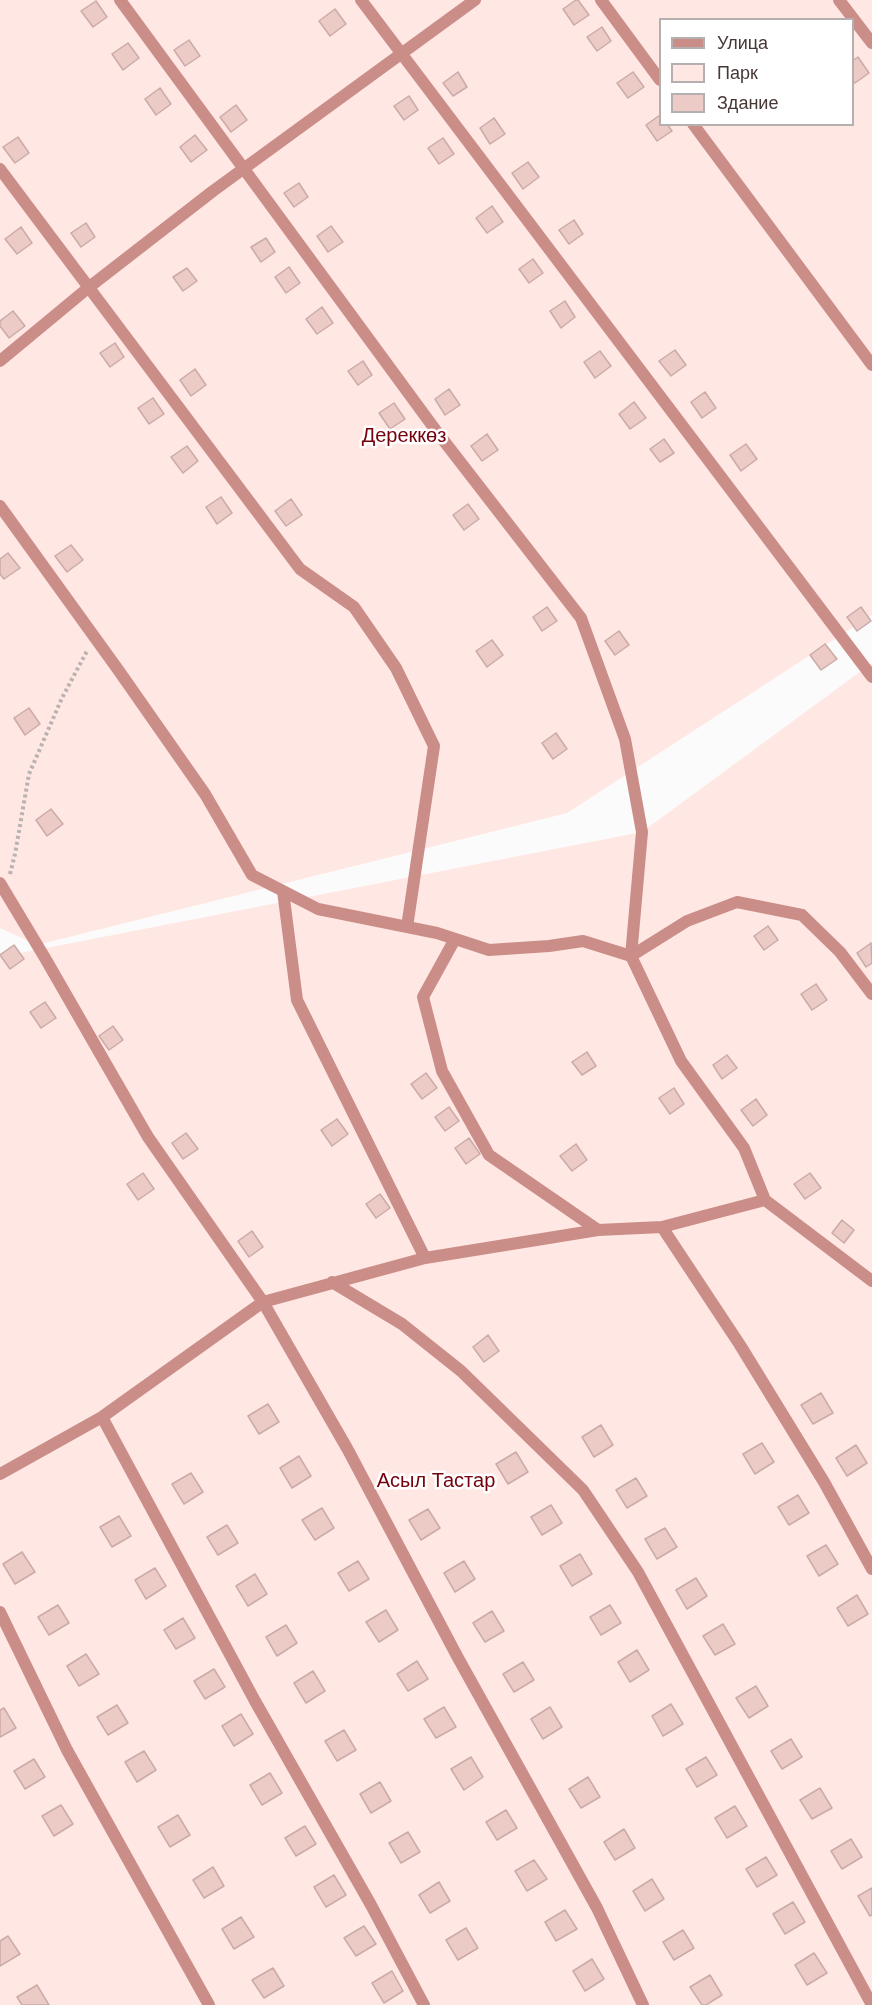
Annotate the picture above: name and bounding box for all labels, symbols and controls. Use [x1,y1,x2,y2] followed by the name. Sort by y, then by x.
[659,18,854,126] legend
[717,33,768,53] text: Улица
[717,63,758,83] text: Парк
[717,93,778,113] text: Здание
[362,424,446,448] park label: Дереккөз
[377,1469,495,1493] park label: Асыл Тастар

